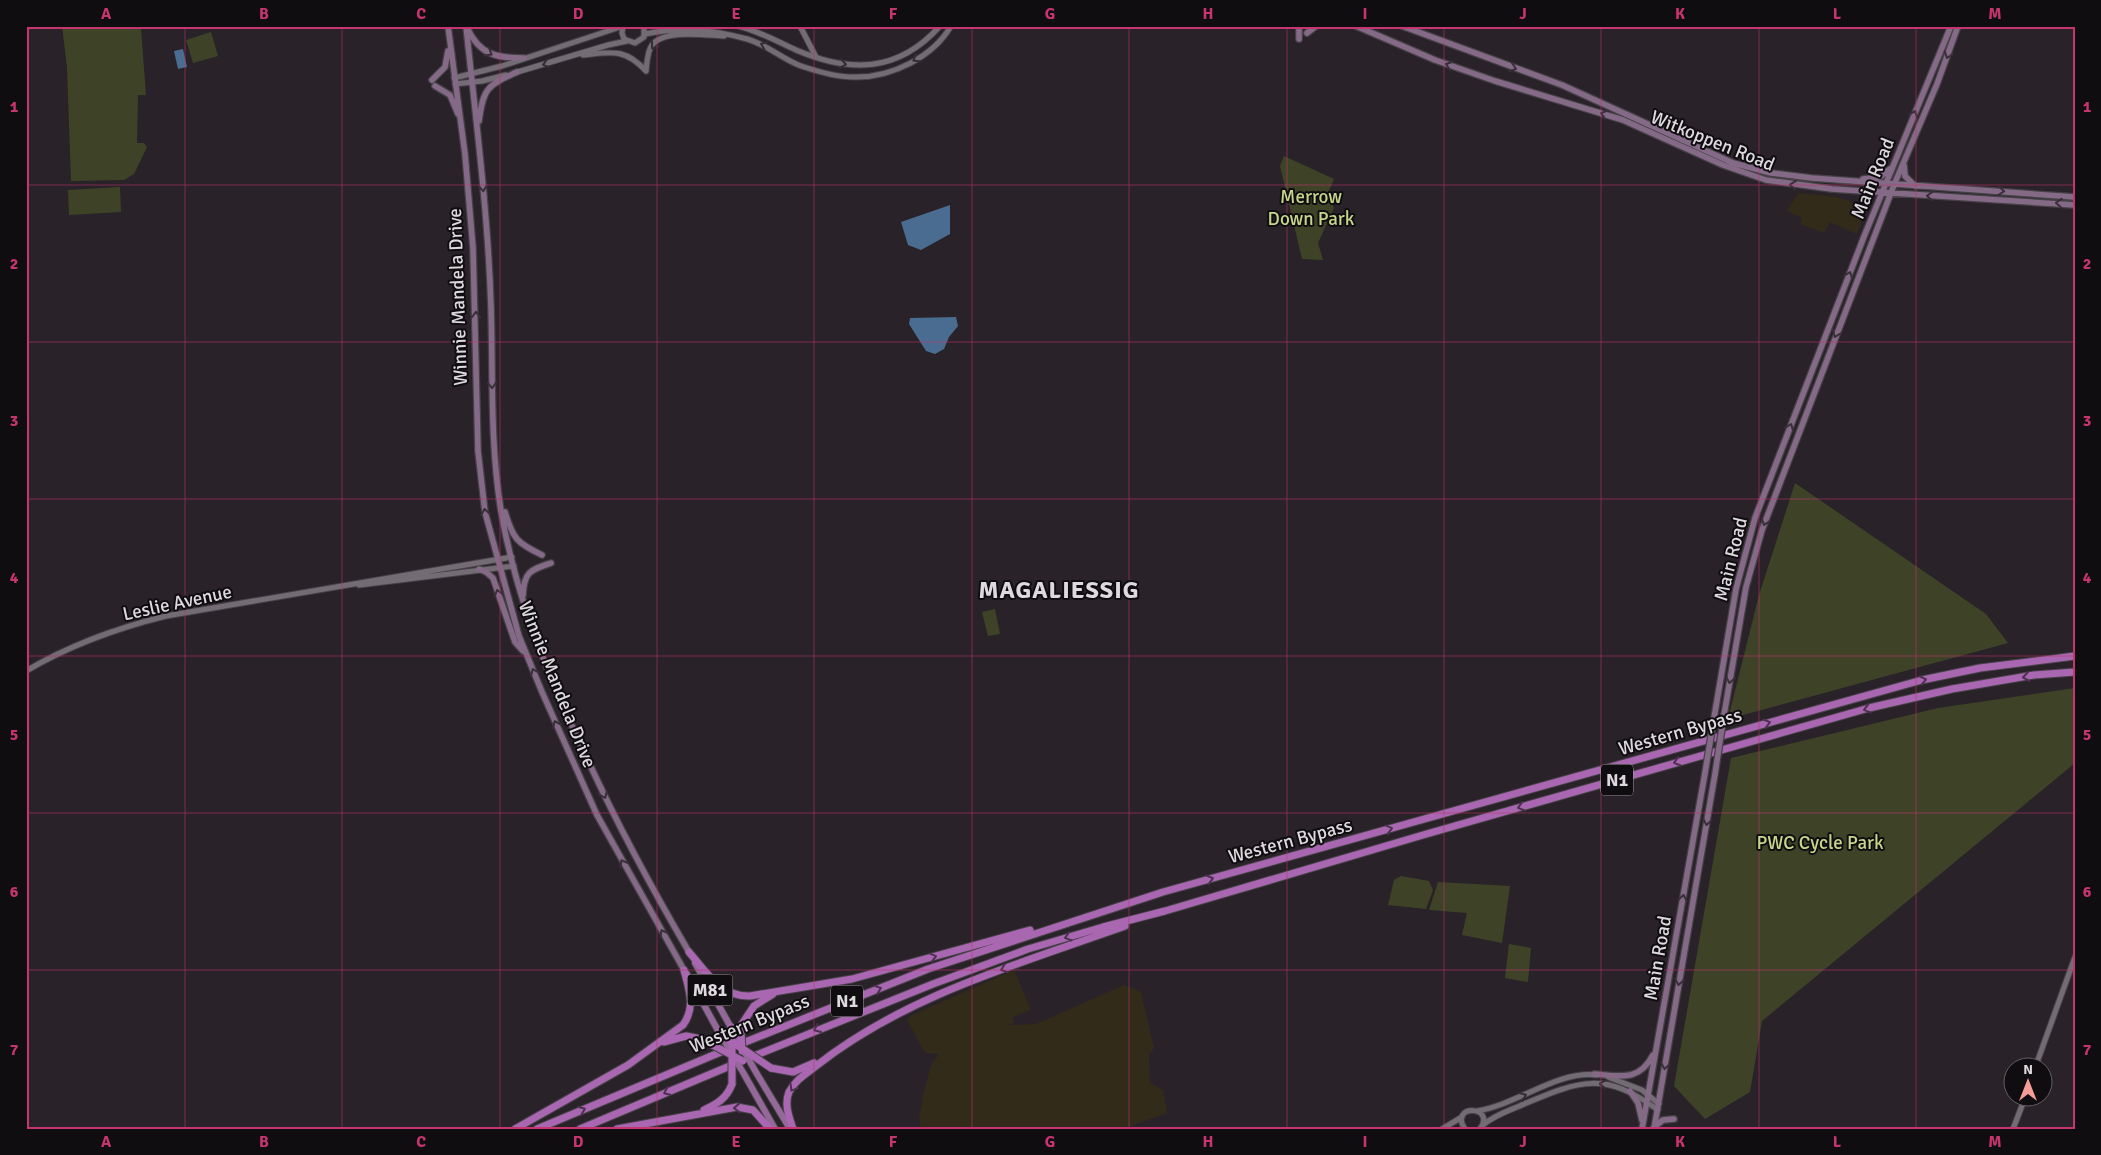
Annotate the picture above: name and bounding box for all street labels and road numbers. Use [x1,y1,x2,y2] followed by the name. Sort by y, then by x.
[1647,105,1778,177] street label: Witkoppen Road
[1846,134,1900,222] street label: Main Road
[443,208,473,386] street label: Winnie Mandela Drive
[1709,515,1753,604] street label: Main Road
[120,580,234,626] street label: Leslie Avenue
[513,597,601,771] street label: Winnie Mandela Drive
[1616,703,1745,761] street label: Western Bypass
[1601,764,1633,796] road number: N1
[1226,813,1355,869] street label: Western Bypass
[1639,914,1677,1002] street label: Main Road
[688,974,732,1006] road number: M81
[831,986,863,1016] road number: N1
[686,989,813,1059] street label: Western Bypass

